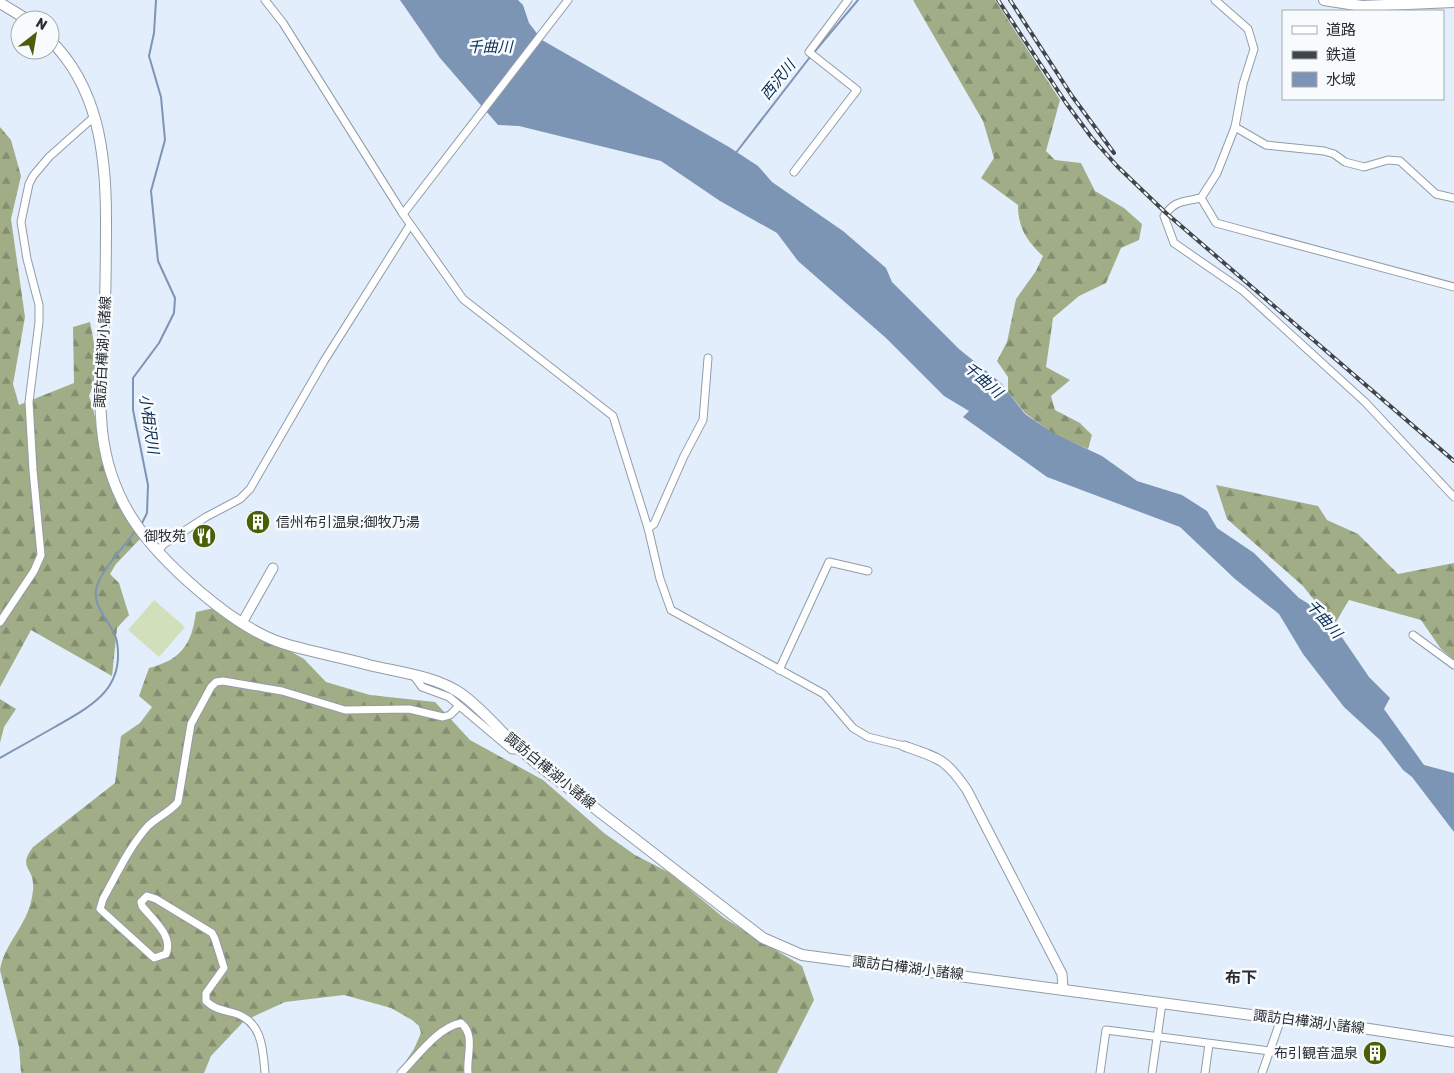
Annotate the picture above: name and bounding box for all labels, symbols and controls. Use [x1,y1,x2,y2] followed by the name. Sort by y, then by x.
[10,10,60,60] north arrow
[1282,10,1444,100] legend
[33,14,50,34] text: N
[1326,21,1356,39] text: 道路
[467,38,514,56] water label: 千曲川
[1326,46,1356,64] text: 鉄道
[757,55,800,103] water label: 西沢川
[1326,71,1356,89] text: 水域
[92,296,114,408] street label: 諏訪白樺湖小諸線
[960,358,1007,403] water label: 千曲川
[136,393,162,457] water label: 小相沢川
[245,509,271,535] building icon: 信州布引温泉;御牧乃湯
[276,514,420,531] place label: 信州布引温泉;御牧乃湯
[191,523,217,549] restaurant icon: 御牧苑
[144,528,186,545] place label: 御牧苑
[1302,596,1347,643] water label: 千曲川
[501,729,599,813] street label: 諏訪白樺湖小諸線
[851,953,965,983] street label: 諏訪白樺湖小諸線
[1225,968,1257,987] district label: 布下
[1252,1007,1366,1037] street label: 諏訪白樺湖小諸線
[1362,1040,1388,1066] building icon: 布引観音温泉
[1274,1045,1358,1062] place label: 布引観音温泉

